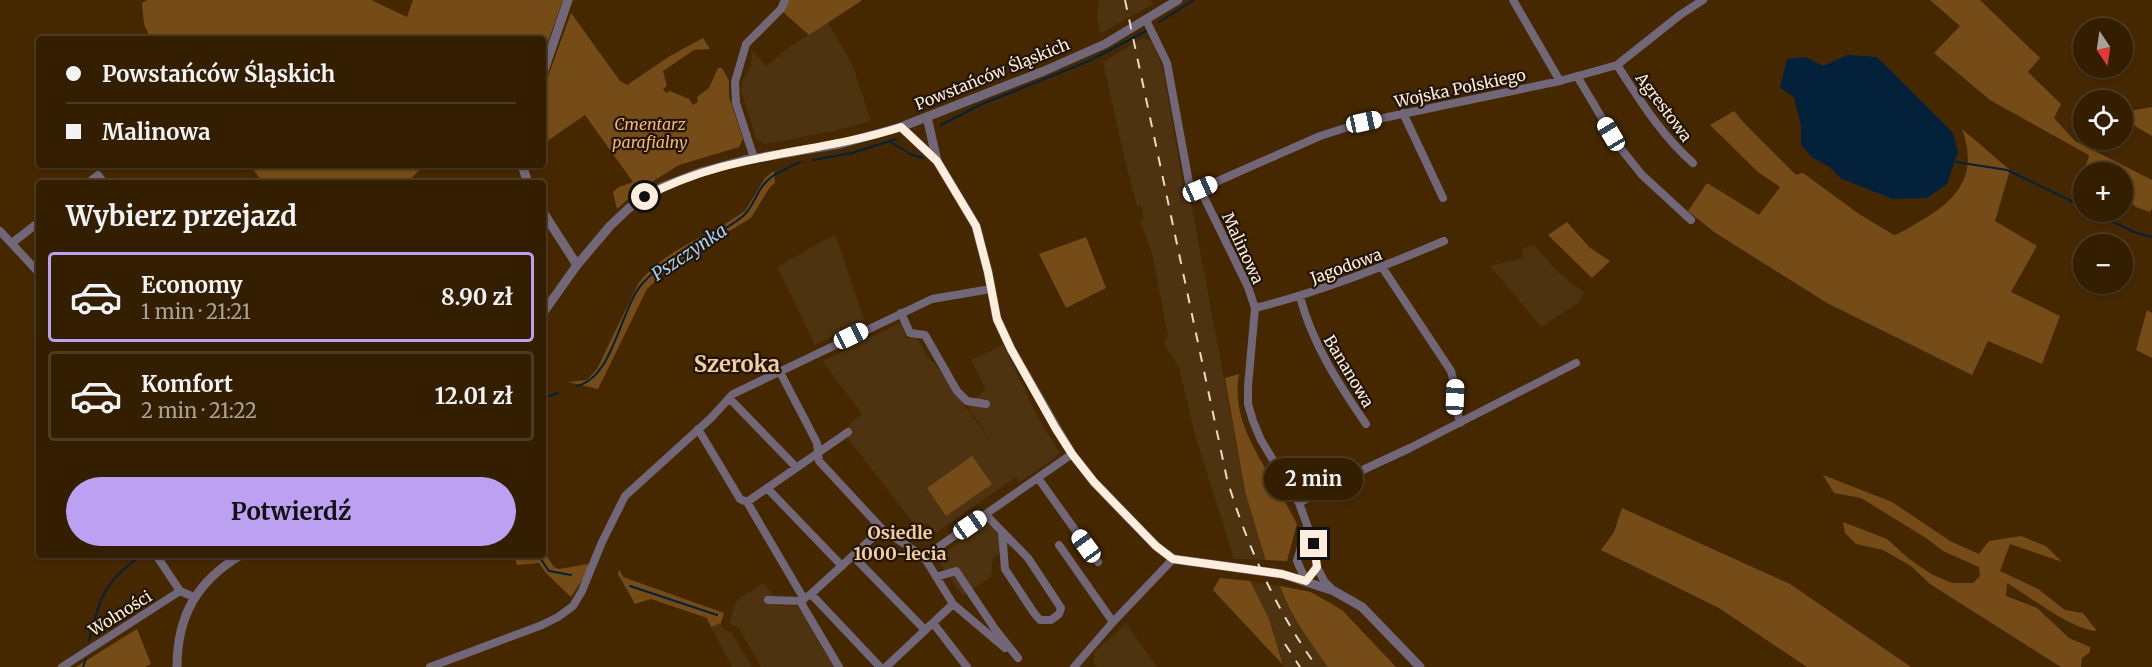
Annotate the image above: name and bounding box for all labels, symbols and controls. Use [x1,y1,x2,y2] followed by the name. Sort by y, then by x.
[2073,18,2133,78] north arrow
[2073,18,2133,294] map controls
[912,34,1073,114] street label: Powstańców Śląskich
[102,60,335,88] text: Powstańców Śląskich
[1392,64,1527,112] street label: Wojska Polskiego
[1631,68,1697,146] street label: Agrestowa
[2073,90,2133,150] button: locate
[1345,109,1383,135] car
[612,114,688,152] park label: Cmentarz parafialny
[1594,114,1628,154] car
[102,118,211,146] text: Malinowa
[2073,162,2133,222] button: +
[1180,173,1220,205] car
[631,183,658,210] route start
[66,199,297,233] text: Wybierz przejazd
[1218,209,1268,287] street label: Malinowa
[647,218,731,286] water label: Pszczynka
[2073,234,2133,294] button: −
[1307,244,1385,288] street label: Jagodowa
[69,270,123,324] icon: car
[141,271,242,299] text: Economy
[441,283,513,311] text: 8.90 zł
[141,299,251,324] text: 1 min · 21:21
[831,320,871,352] car
[1320,331,1379,411] street label: Bananowa
[694,350,780,378] district label: Szeroka
[69,369,123,423] icon: car
[141,370,233,398] text: Komfort
[1445,379,1465,415] car
[435,382,513,410] text: 12.01 zł
[141,398,257,423] text: 2 min · 21:22
[1264,457,1364,499] callout: 2 min
[1285,466,1342,491] text: 2 min
[66,477,516,546] button: Potwierdź
[950,507,990,543] car
[853,521,947,565] district label: Osiedle 1000-lecia
[1068,526,1104,566] car
[1300,530,1327,557] route end
[84,586,155,641] street label: Wolności

